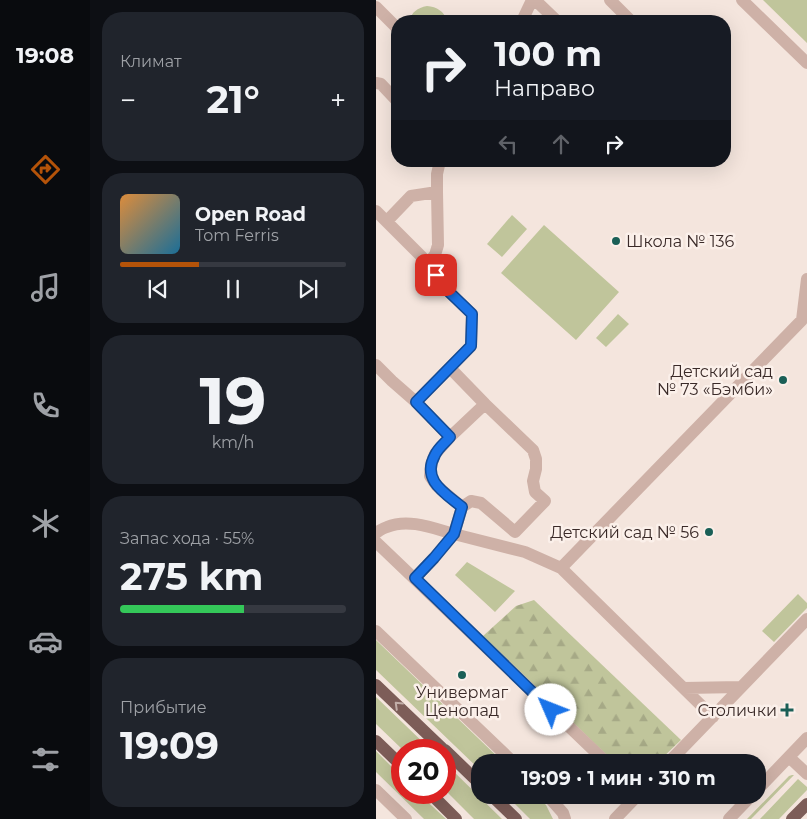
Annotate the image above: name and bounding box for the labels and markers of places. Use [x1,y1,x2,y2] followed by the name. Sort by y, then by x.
[626,232,734,251] place label: Школа № 136
[610,235,622,247] marker: Школа № 136
[415,254,457,296] pin
[657,362,773,399] place label: Детский сад № 73 «Бэмби»
[777,374,789,386] marker: Детский сад № 73 «Бэмби»
[550,523,699,542] place label: Детский сад № 56
[703,526,715,538] marker: Детский сад № 56
[456,669,468,681] marker: Универмаг Ценопад
[416,683,509,720] place label: Универмаг Ценопад
[697,701,777,720] place label: Столички
[781,704,793,716] marker: Столички

